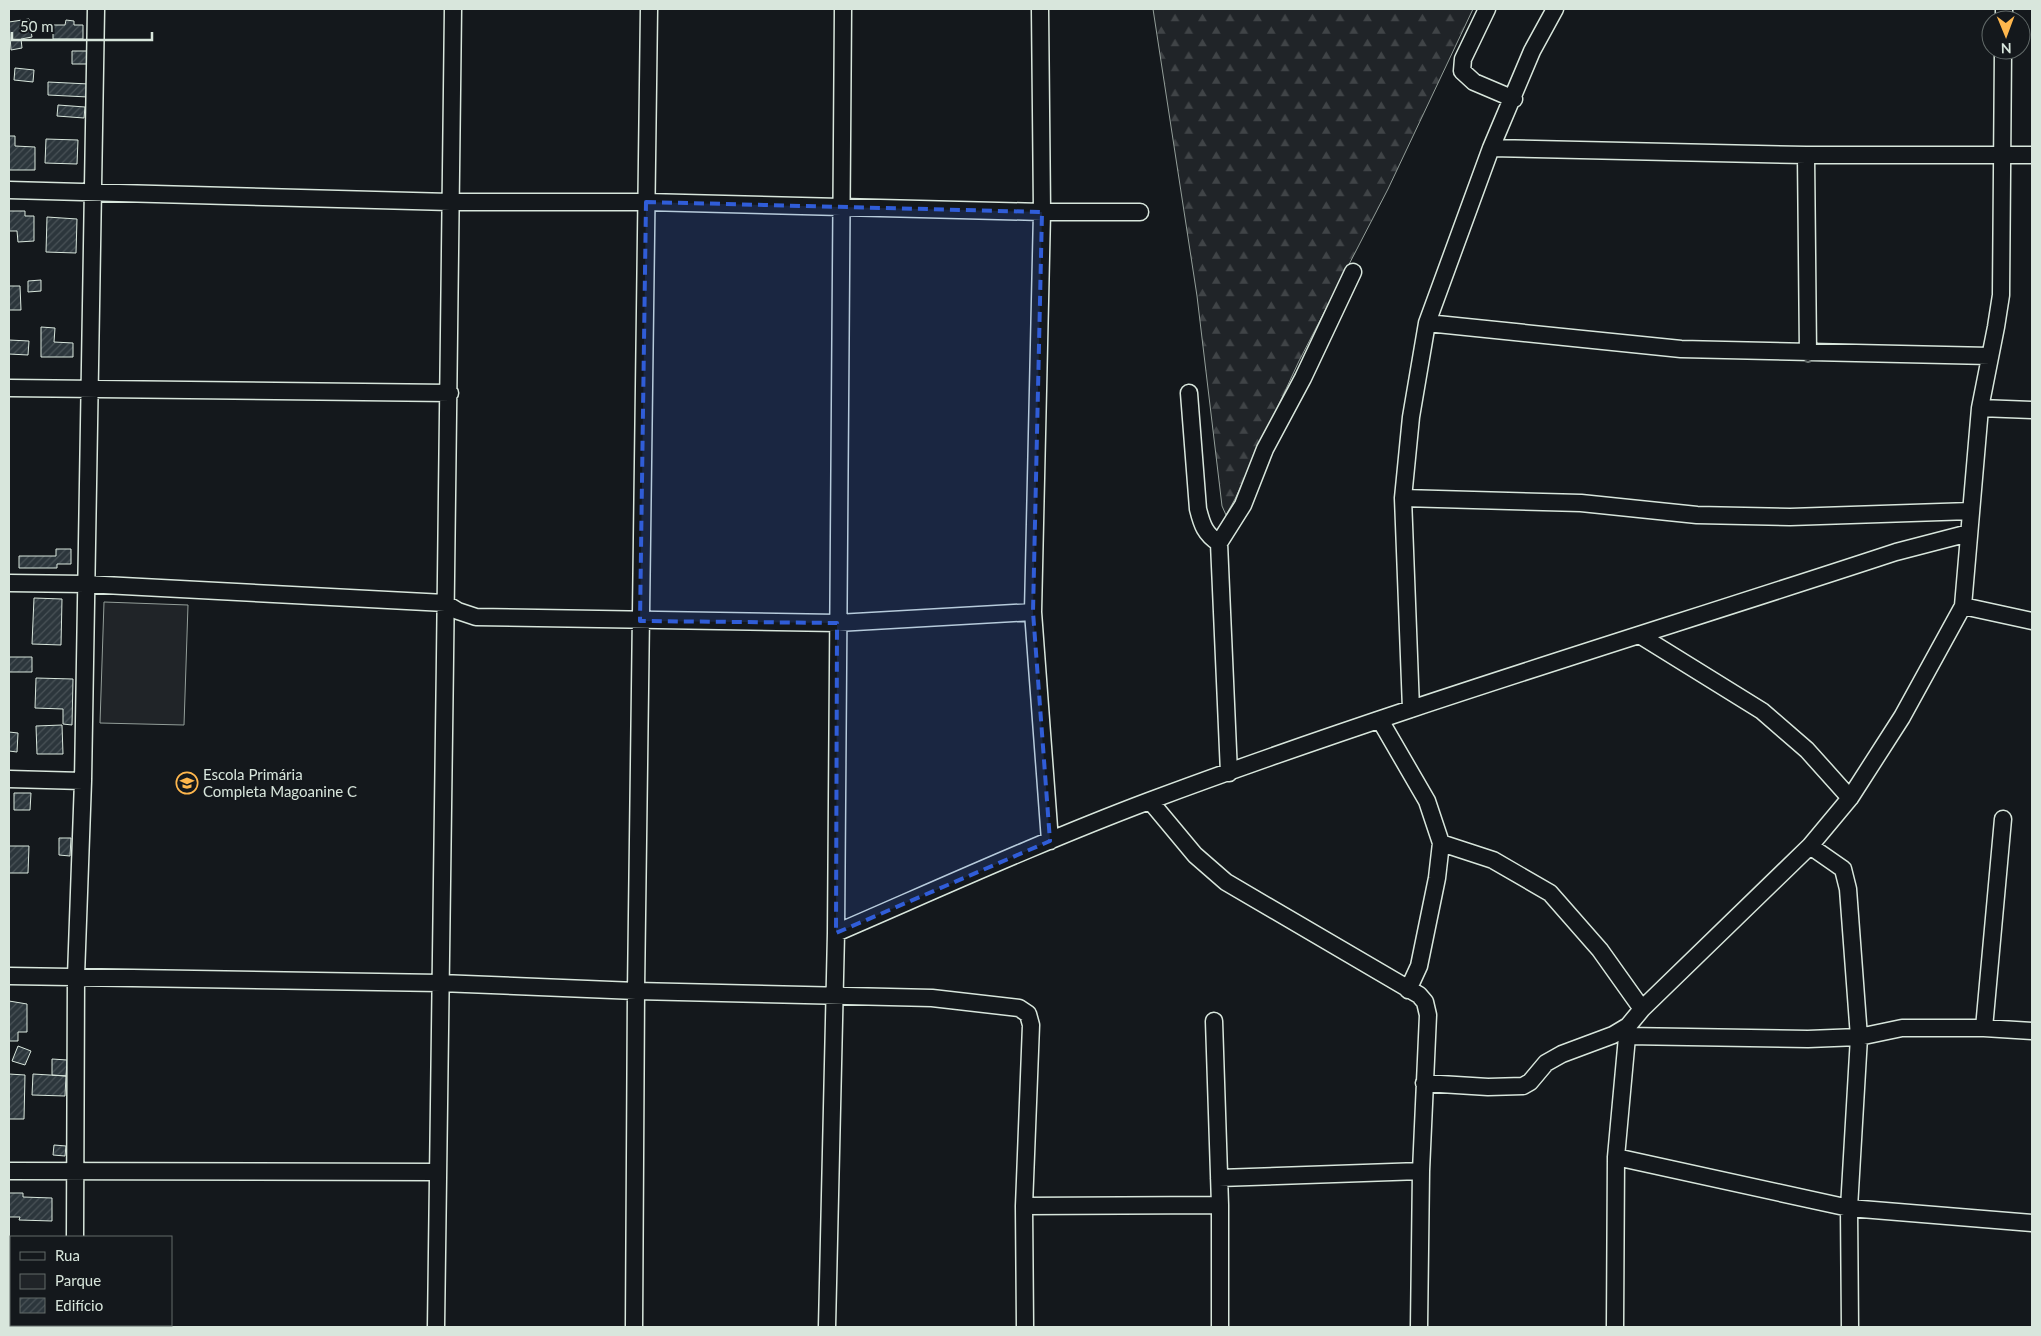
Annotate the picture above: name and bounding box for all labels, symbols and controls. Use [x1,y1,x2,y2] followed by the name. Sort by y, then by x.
[12,10,152,42] scale bar
[1981,10,2031,60] north arrow
[20,17,54,35] text: 50 m
[2001,40,2012,57] text: N
[203,765,357,800] place label: Escola Primária Completa Magoanine C
[175,771,199,795] school or university icon: Escola Primária Completa Magoanine C
[10,1236,172,1326] legend
[55,1246,80,1264] text: Rua
[55,1271,101,1289] text: Parque
[55,1296,103,1314] text: Edifício

